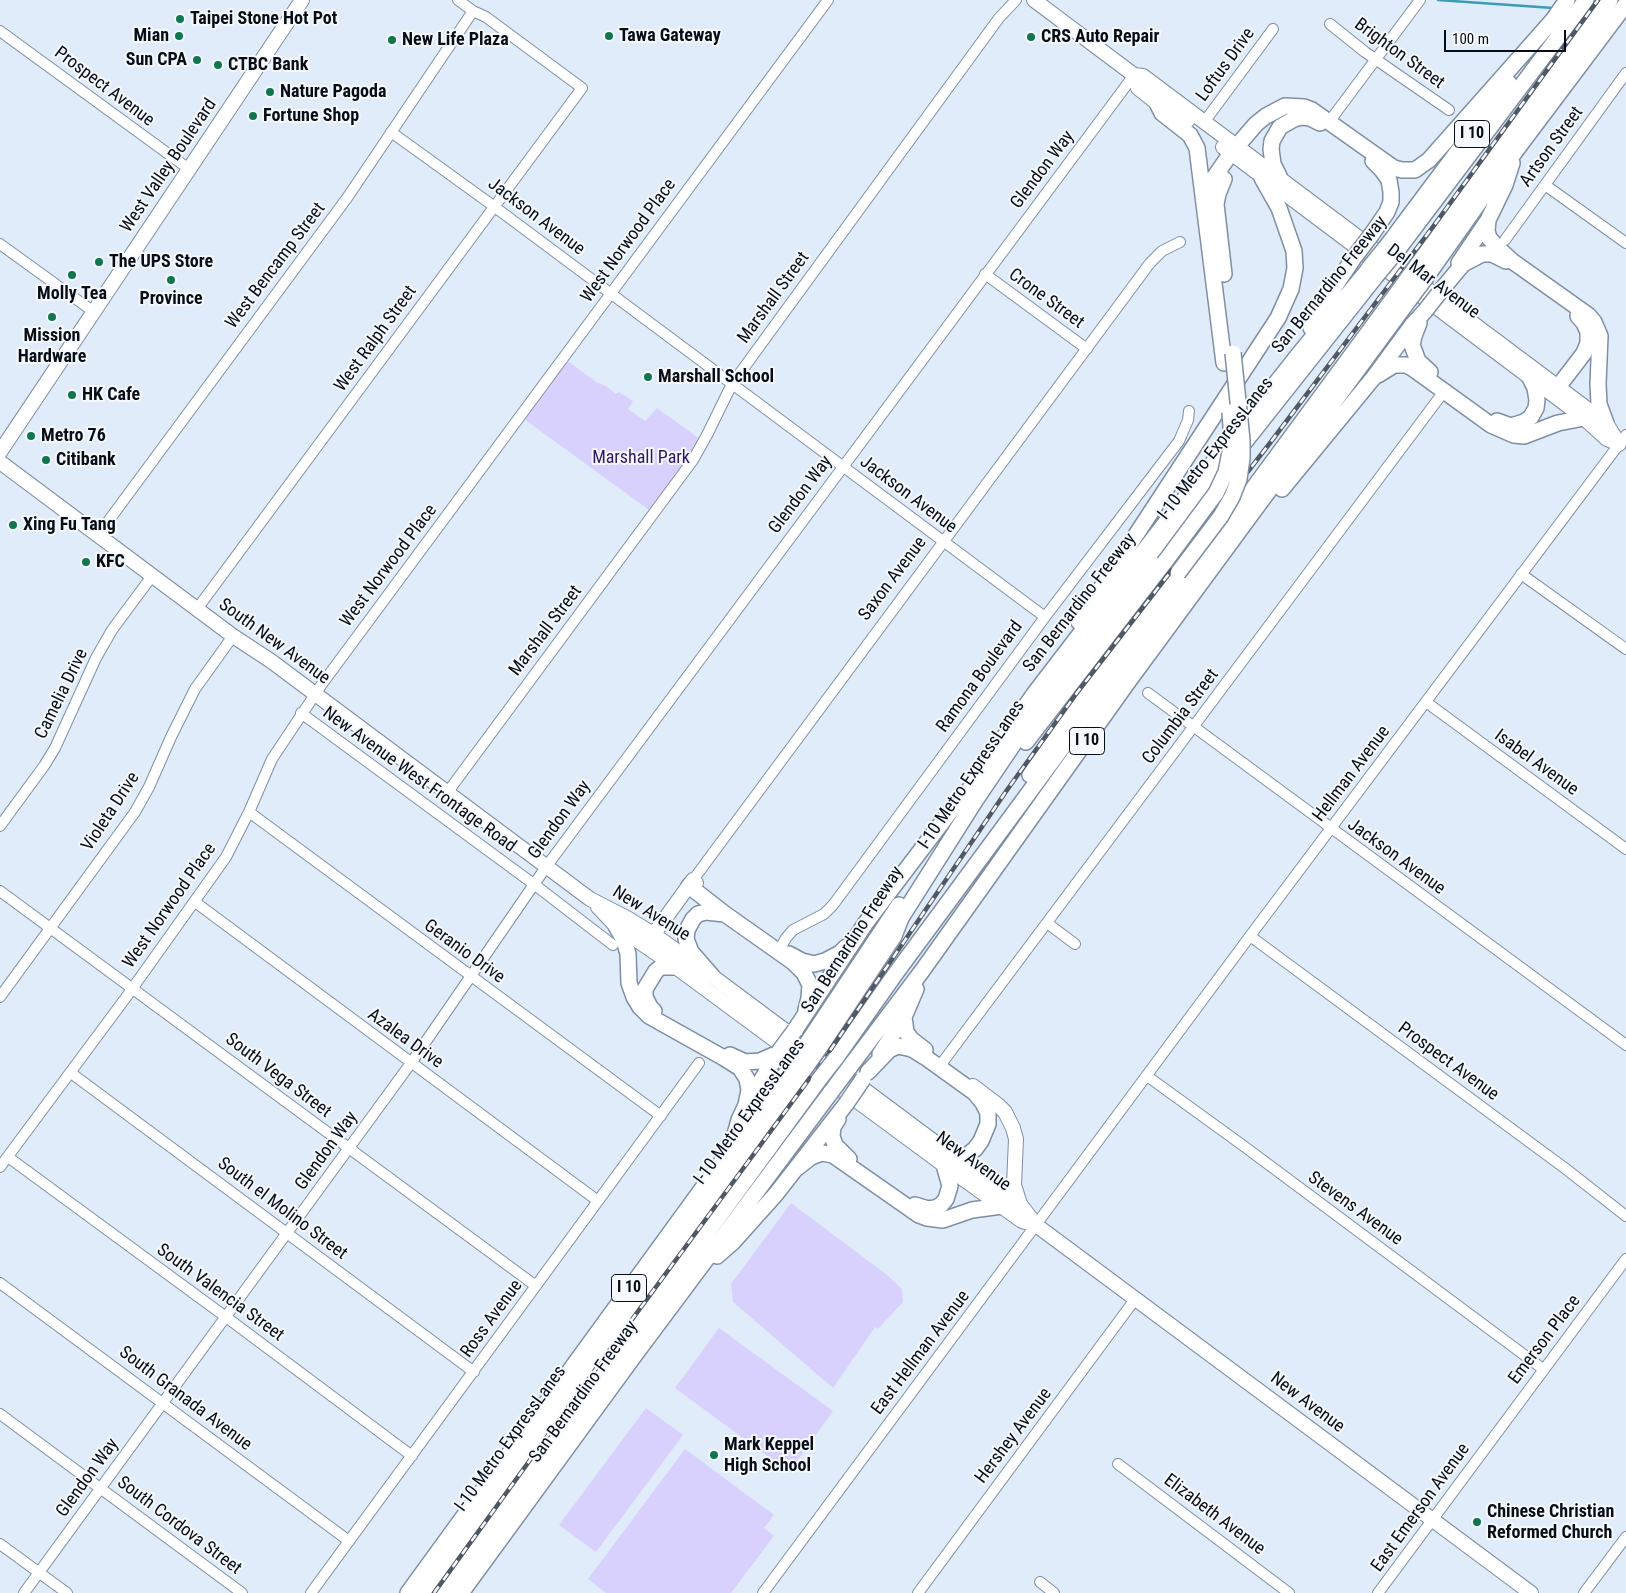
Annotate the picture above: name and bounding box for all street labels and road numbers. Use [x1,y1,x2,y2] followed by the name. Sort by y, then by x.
[1350,14,1448,94] street label: Brighton Street
[1192,24,1260,106] street label: Loftus Drive
[50,42,158,132] street label: Prospect Avenue
[116,95,222,237] street label: West Valley Boulevard
[1516,103,1588,191] street label: Artson Street
[1454,120,1490,148] road number: I 10
[1007,127,1079,213] street label: Glendon Way
[483,174,589,260] street label: Jackson Avenue
[577,175,681,307] street label: West Norwood Place
[222,199,330,333] street label: West Bencamp Street
[1268,212,1392,358] street label: San Bernardino Freeway
[1382,240,1484,324] street label: Del Mar Avenue
[734,248,814,348] street label: Marshall Street
[1004,264,1088,334] street label: Crone Street
[330,282,422,396] street label: West Ralph Street
[1154,373,1278,525] street label: I-10 Metro ExpressLanes
[765,452,837,538] street label: Glendon Way
[855,452,961,538] street label: Jackson Avenue
[336,501,442,631] street label: West Norwood Place
[1019,529,1141,677] street label: San Bernardino Freeway
[854,533,932,625] street label: Saxon Avenue
[505,581,587,681] street label: Marshall Street
[214,594,334,690] street label: South New Avenue
[932,617,1028,737] street label: Ramona Boulevard
[31,645,93,743] street label: Camelia Drive
[1138,665,1224,769] street label: Columbia Street
[914,696,1030,854] street label: I-10 Metro ExpressLanes
[318,703,520,857] street label: New Avenue West Frontage Road
[1309,722,1395,826] street label: Hellman Avenue
[1490,725,1582,801] street label: Isabel Avenue
[1070,728,1104,754] road number: I 10
[77,768,145,856] street label: Violeta Drive
[524,776,596,864] street label: Glendon Way
[1343,814,1449,900] street label: Jackson Avenue
[119,839,221,973] street label: West Norwood Place
[798,863,908,1017] street label: San Bernardino Freeway
[608,882,694,946] street label: New Avenue
[419,915,509,989] street label: Geranio Drive
[363,1004,447,1074] street label: Azalea Drive
[1393,1018,1503,1106] street label: Prospect Avenue
[221,1029,335,1123] street label: South Vega Street
[690,1035,810,1189] street label: I-10 Metro ExpressLanes
[291,1107,363,1195] street label: Glendon Way
[931,1128,1015,1196] street label: New Avenue
[213,1153,351,1265] street label: South el Molino Street
[1303,1167,1407,1251] street label: Stevens Avenue
[152,1240,288,1346] street label: South Valencia Street
[612,1275,646,1302] road number: I 10
[457,1276,527,1362] street label: Ross Avenue
[867,1287,975,1419] street label: East Hellman Avenue
[1504,1291,1586,1389] street label: Emerson Place
[525,1317,643,1467] street label: San Bernardino Freeway
[114,1342,256,1456] street label: South Granada Avenue
[451,1362,571,1516] street label: I-10 Metro ExpressLanes
[1266,1368,1348,1438] street label: New Avenue
[971,1384,1057,1488] street label: Hershey Avenue
[52,1434,124,1522] street label: Glendon Way
[1367,1440,1475,1576] street label: East Emerson Avenue
[1159,1470,1269,1560] street label: Elizabeth Avenue
[113,1472,245,1580] street label: South Cordova Street

